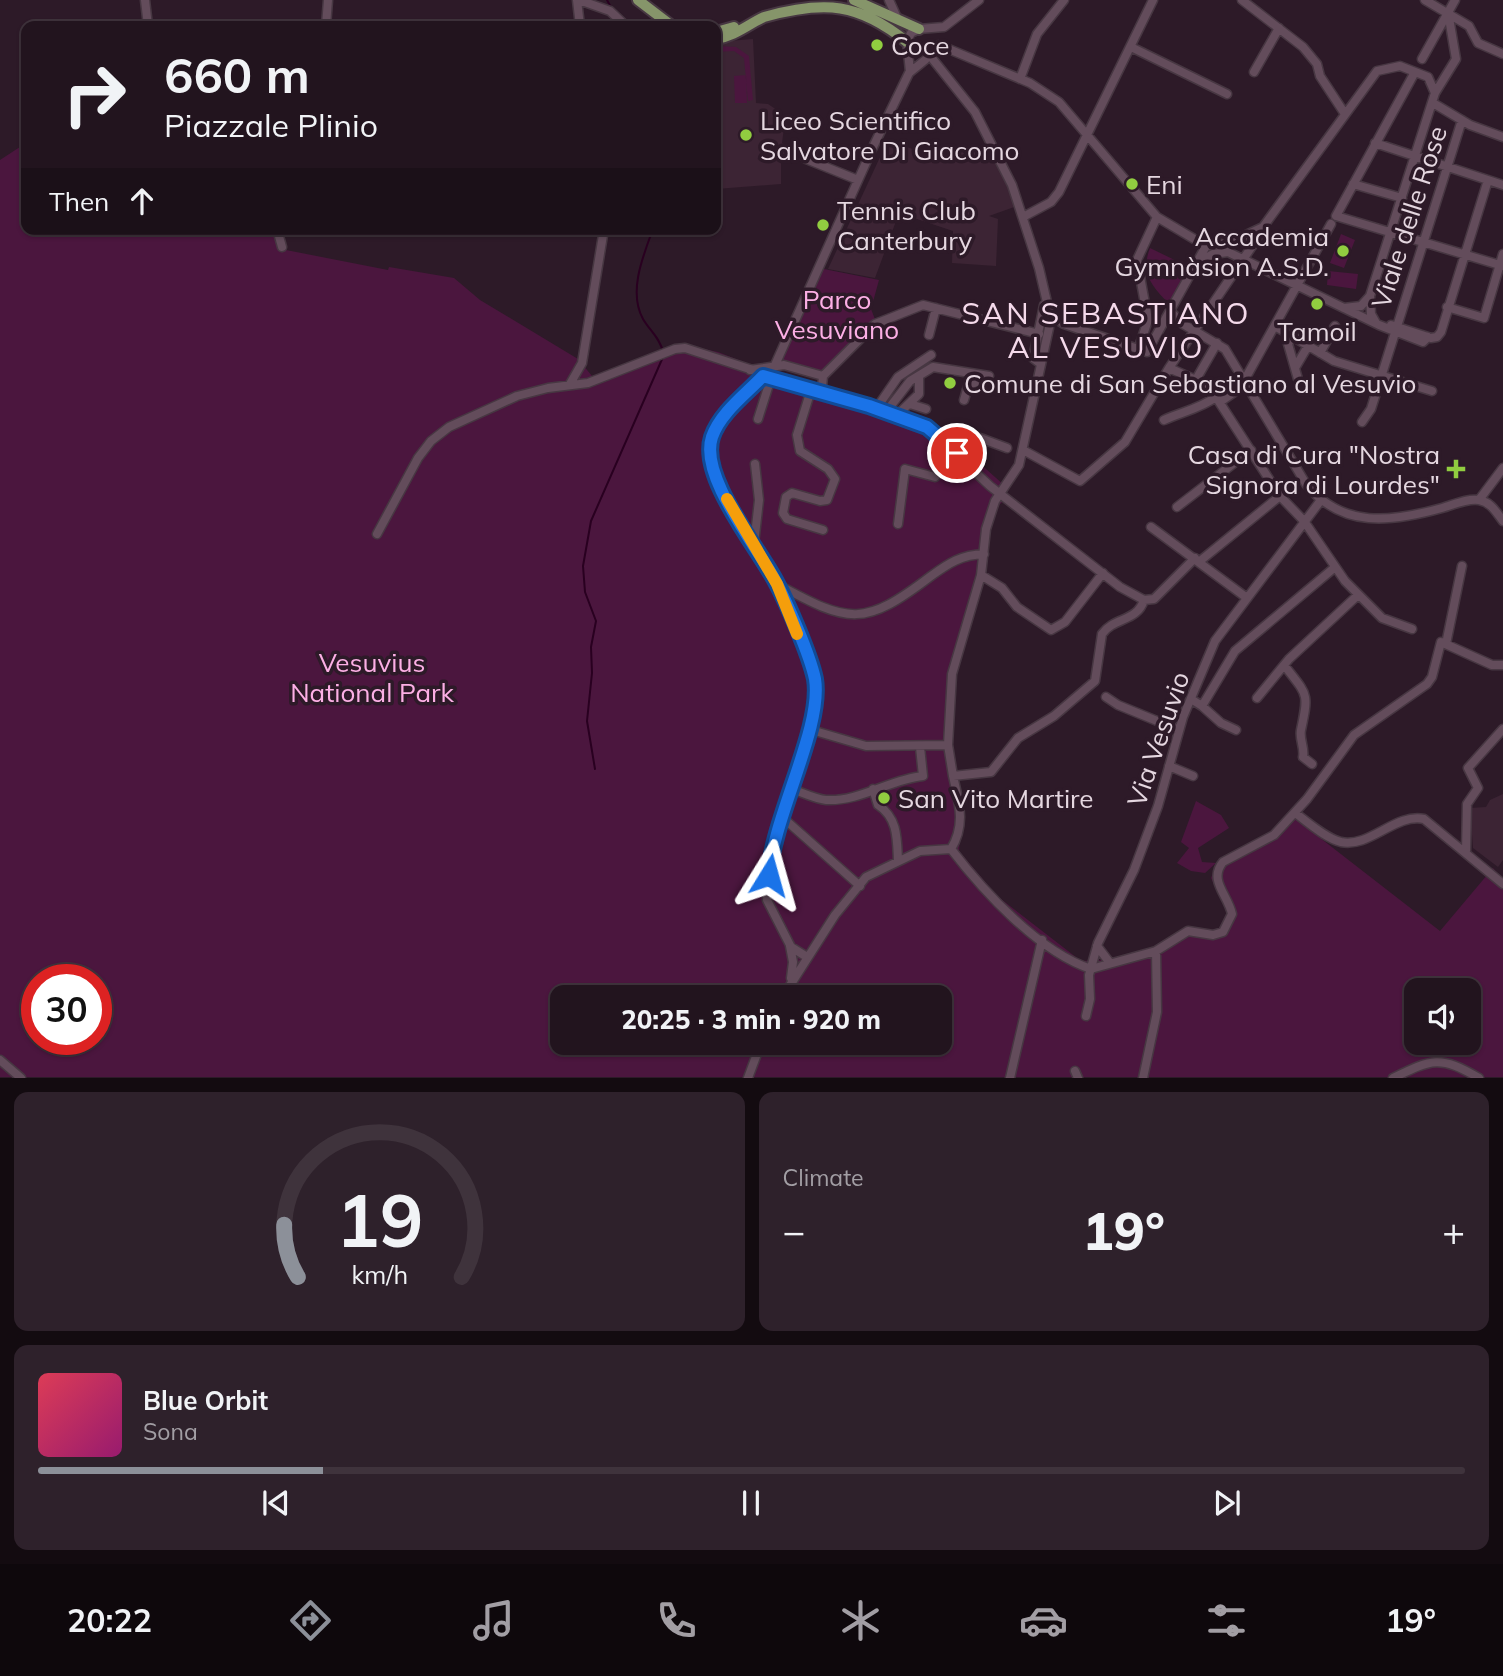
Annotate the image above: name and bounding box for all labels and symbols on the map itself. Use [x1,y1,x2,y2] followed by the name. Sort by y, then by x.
[891,29,949,62] place label: Coce
[869,37,885,53] marker: Coce
[760,104,1019,167] place label: Liceo Scientifico Salvatore Di Giacomo
[1364,122,1454,312] street label: Viale delle Rose
[738,127,754,143] marker: Liceo Scientifico Salvatore Di Giacomo
[1146,168,1183,201] place label: Eni
[1124,176,1140,192] marker: Eni
[837,194,976,257] place label: Tennis Club Canterbury
[815,217,831,233] marker: Tennis Club Canterbury
[1114,220,1329,283] place label: Accademia Gymnàsion A.S.D.
[1335,243,1351,259] marker: Accademia Gymnàsion A.S.D.
[775,283,899,346] park label: Parco Vesuviano
[961,294,1251,366] district label: SAN SEBASTIANO AL VESUVIO
[1309,296,1325,312] marker: Tamoil
[1277,315,1357,348] place label: Tamoil
[964,367,1416,400] place label: Comune di San Sebastiano al Vesuvio
[942,375,958,391] marker: Comune di San Sebastiano al Vesuvio
[927,423,987,483] pin
[1188,438,1440,501] place label: Casa di Cura "Nostra Signora di Lourdes"
[1446,459,1466,479] marker: Casa di Cura "Nostra Signora di Lourdes"
[290,646,454,709] park label: Vesuvius National Park
[1120,667,1196,811] street label: Via Vesuvio
[898,782,1094,815] place label: San Vito Martire
[876,790,892,806] marker: San Vito Martire
[732,838,806,912] position arrow
[21,964,112,1055] speed limit sign: 30

